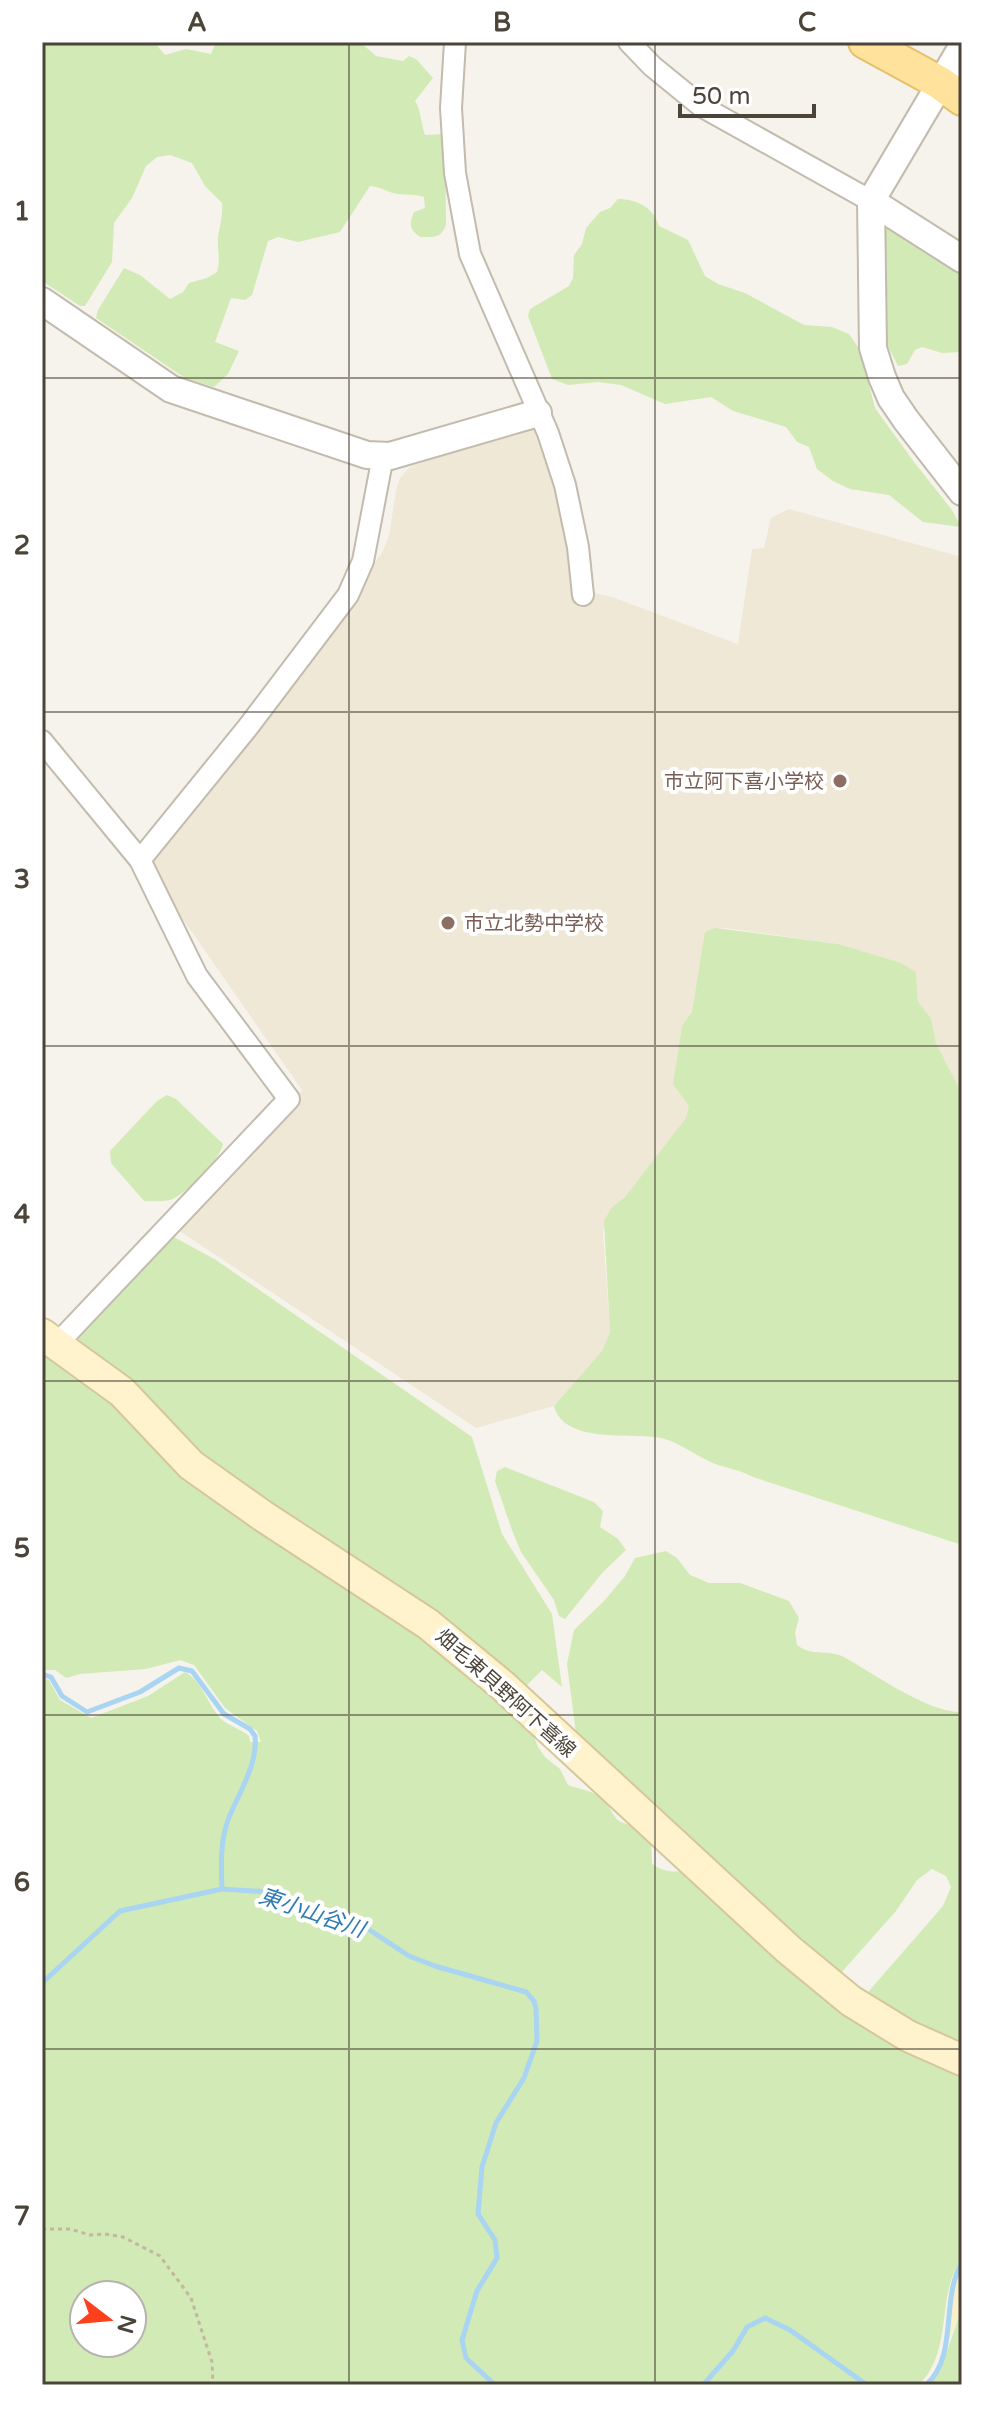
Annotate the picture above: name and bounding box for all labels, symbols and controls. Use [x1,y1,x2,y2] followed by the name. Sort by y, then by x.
[187,7,207,38] text: A
[493,7,511,38] text: B
[798,7,816,38] text: C
[680,68,814,118] scale bar
[692,82,750,111] text: 50 m
[14,196,30,227] text: 1
[14,530,30,561] text: 2
[664,770,824,794] place label: 市立阿下喜小学校
[831,772,849,790] marker: 市立阿下喜小学校
[14,864,30,895] text: 3
[464,912,604,936] place label: 市立北勢中学校
[439,914,457,932] marker: 市立北勢中学校
[14,1199,30,1230] text: 4
[14,1533,30,1564] text: 5
[430,1625,580,1763] street label: 畑毛東貝野阿下喜線
[14,1867,30,1898] text: 6
[255,1883,370,1944] water label: 東小山谷川
[14,2201,30,2232] text: 7
[68,2279,148,2359] north arrow
[111,2312,141,2336] text: N

